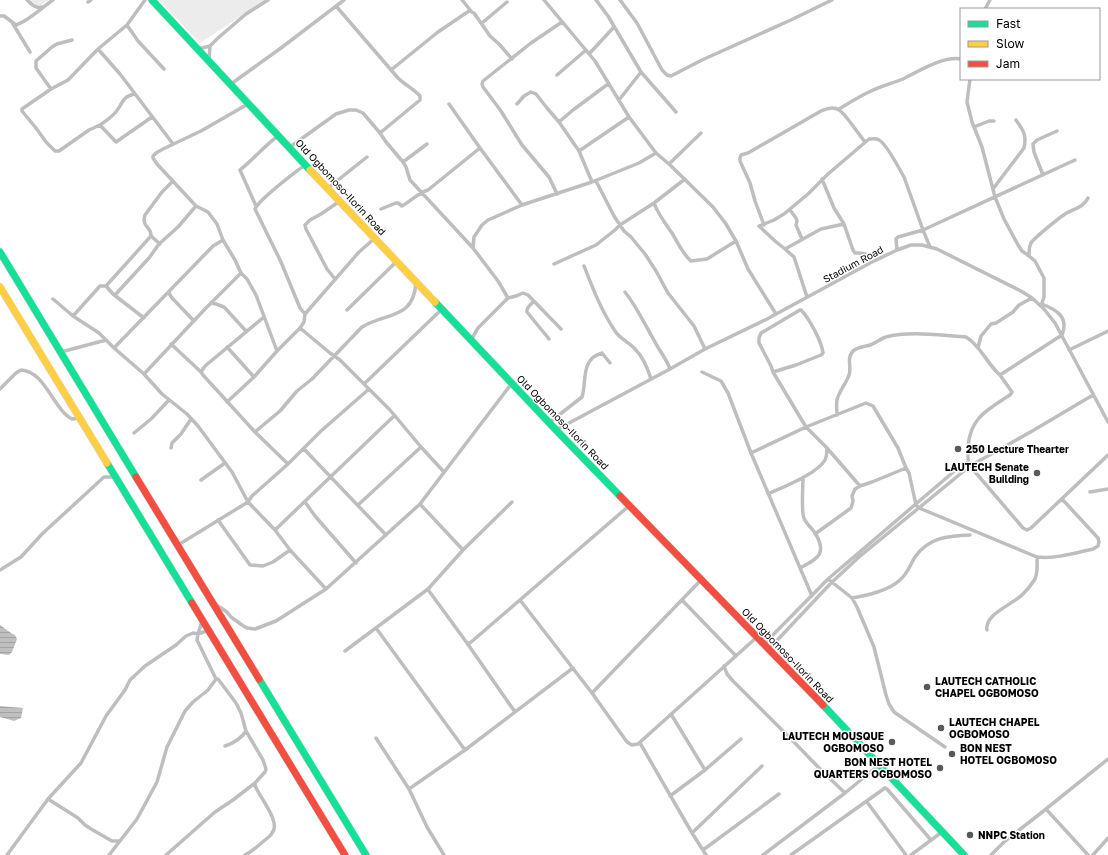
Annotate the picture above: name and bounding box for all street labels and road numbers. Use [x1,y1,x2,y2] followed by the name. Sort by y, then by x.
[293,137,389,237] street label: Old Ogbomoso-Ilorin Road
[821,243,885,285] street label: Stadium Road
[515,372,611,472] street label: Old Ogbomoso-Ilorin Road
[740,605,836,705] street label: Old Ogbomoso-Ilorin Road

